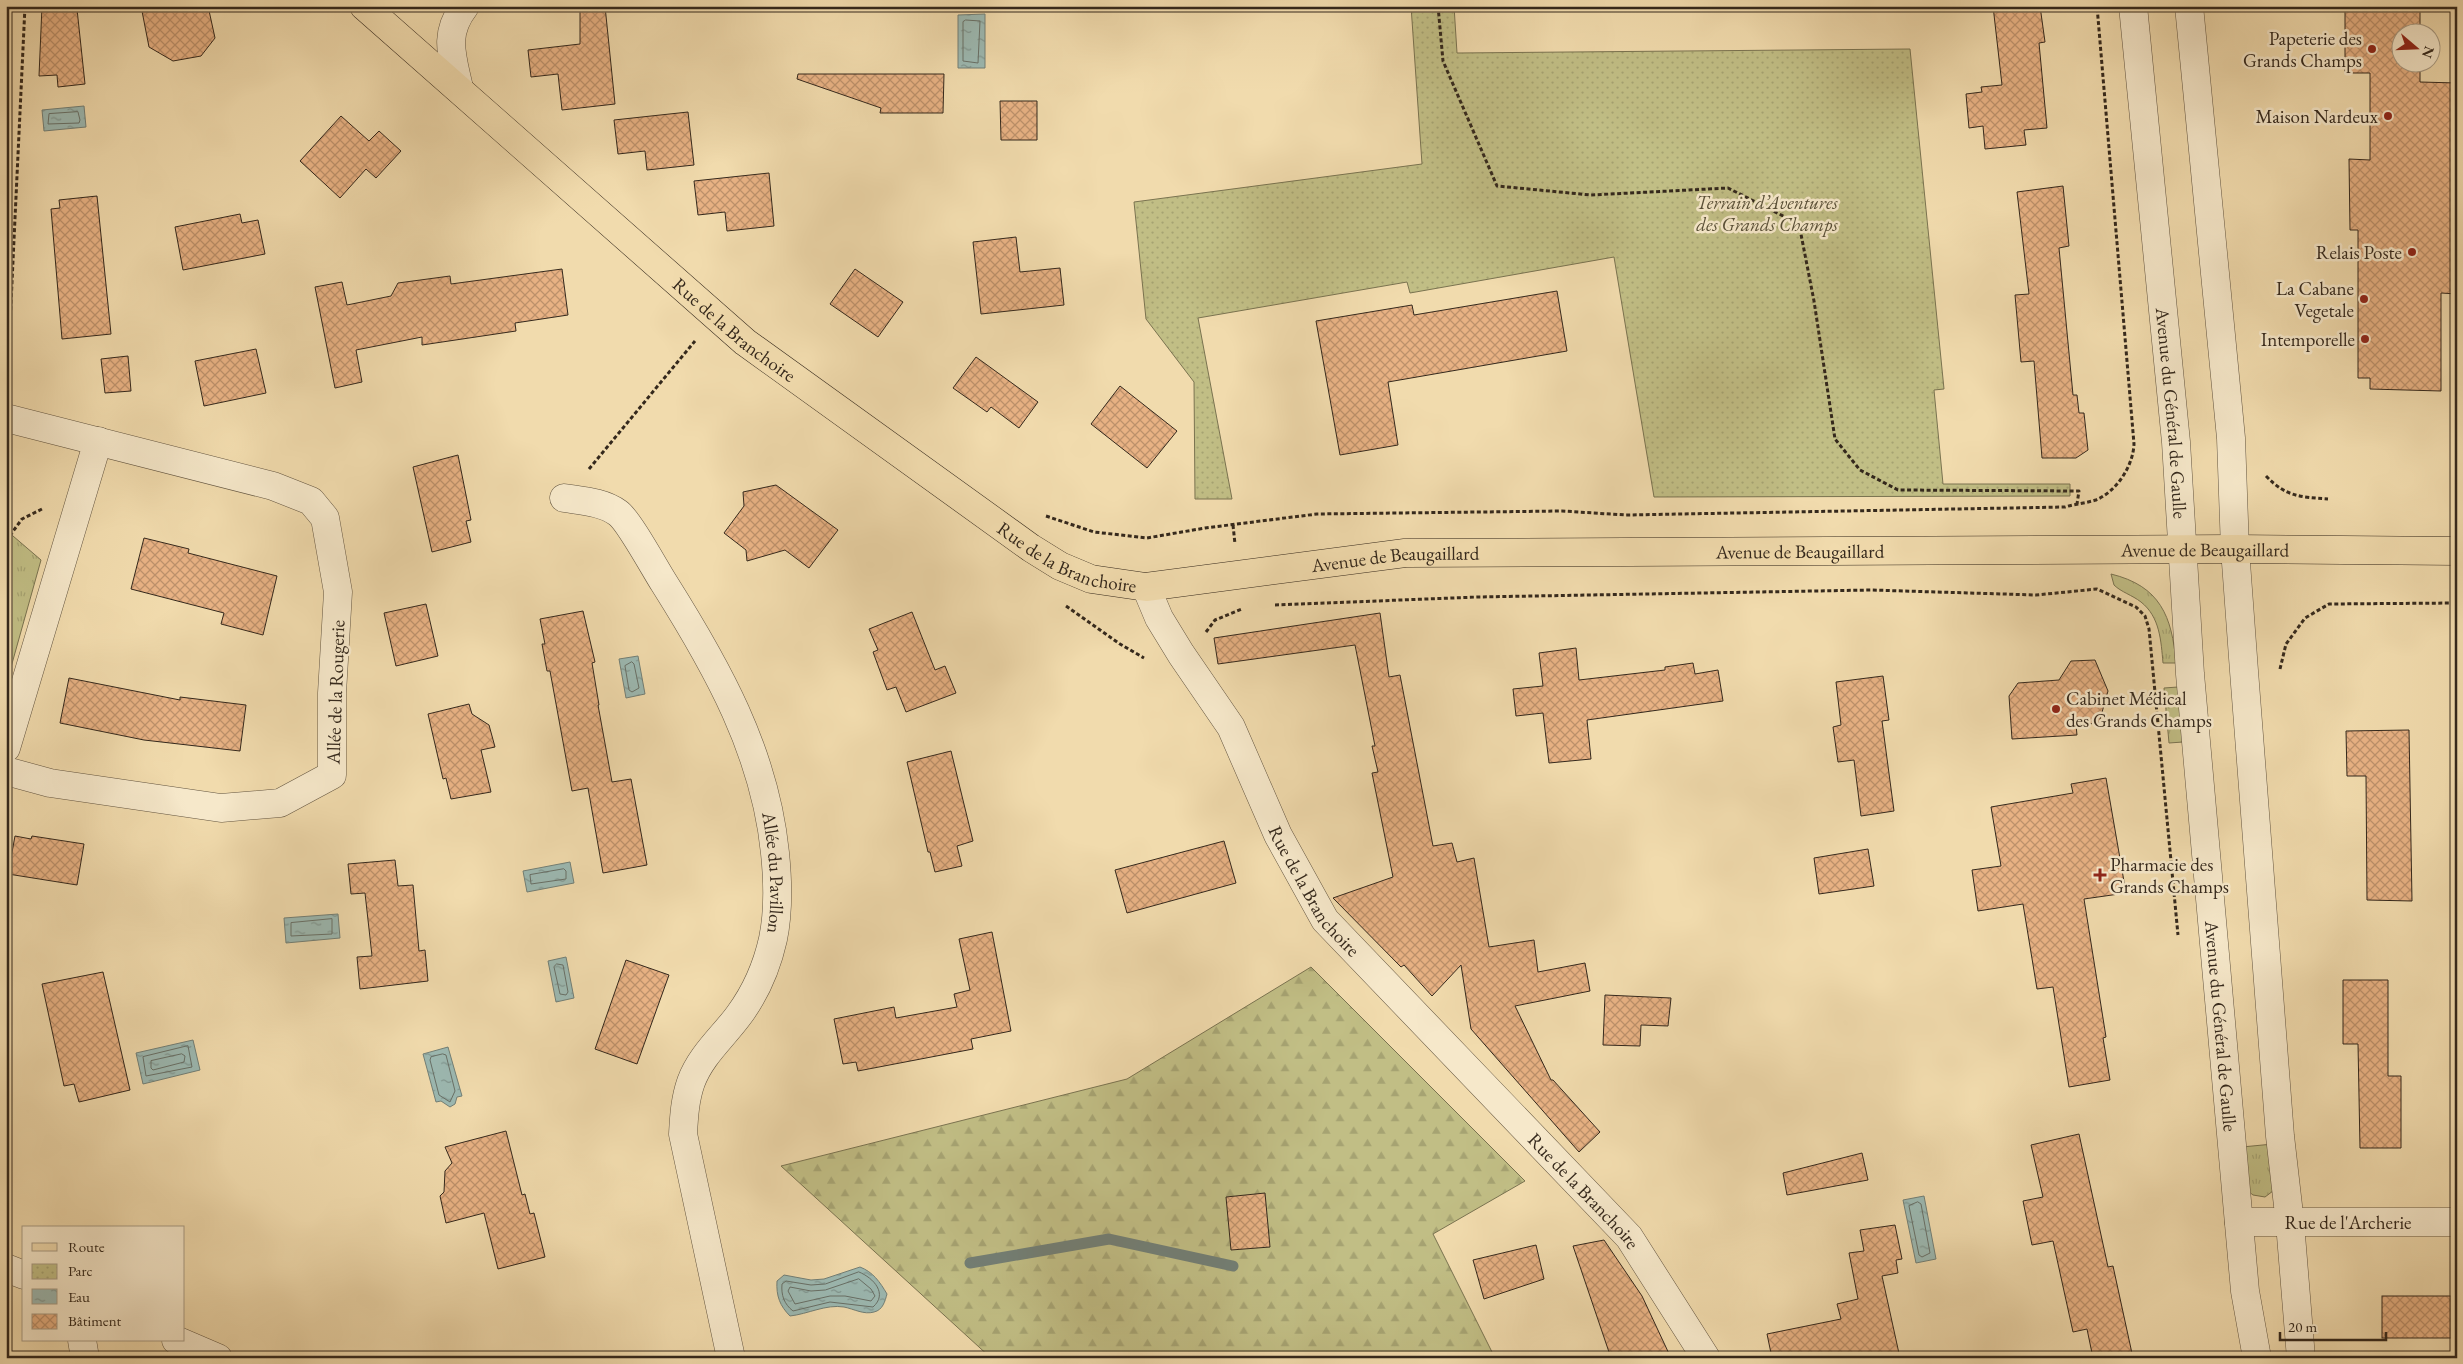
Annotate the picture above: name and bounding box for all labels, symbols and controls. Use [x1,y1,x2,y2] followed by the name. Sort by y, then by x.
[2390,22,2440,72] north arrow
[2243,26,2362,73] place label: Papeterie des Grands Champs
[2366,43,2378,55] marker: Papeterie des Grands Champs
[2418,44,2439,61] text: N
[2255,104,2379,129] place label: Maison Nardeux
[2382,110,2394,122] marker: Maison Nardeux
[1696,190,1838,237] park label: Terrain d’Aventures des Grands Champs
[2316,240,2402,265] place label: Relais Poste
[2406,246,2418,258] marker: Relais Poste
[667,272,801,388] street label: Rue de la Branchoire
[2276,276,2354,323] place label: La Cabane Vegetale
[2358,293,2370,305] marker: La Cabane Vegetale
[2150,305,2193,519] street label: Avenue du Général de Gaulle
[2261,327,2355,352] place label: Intemporelle
[2359,333,2371,345] marker: Intemporelle
[992,516,1138,598] street label: Rue de la Branchoire
[2120,537,2290,563] street label: Avenue de Beaugaillard
[1715,539,1885,565] street label: Avenue de Beaugaillard
[1309,541,1480,578] street label: Avenue de Beaugaillard
[320,619,351,766] street label: Allée de la Rougerie
[2066,686,2212,733] place label: Cabinet Médical des Grands Champs
[2050,703,2062,715] marker: Cabinet Médical des Grands Champs
[756,809,789,935] street label: Allée du Pavillon
[1262,822,1365,962] street label: Rue de la Branchoire
[2110,852,2229,899] place label: Pharmacie des Grands Champs
[2094,869,2106,881] marker: Pharmacie des Grands Champs
[2199,919,2243,1133] street label: Avenue du Général de Gaulle
[1522,1127,1645,1254] street label: Rue de la Branchoire
[2285,1210,2411,1235] street label: Rue de l'Archerie
[22,1226,185,1342] legend
[68,1237,105,1256] text: Route
[68,1261,93,1280] text: Parc
[68,1287,90,1306] text: Eau
[2280,1309,2387,1341] scale bar
[68,1311,122,1330] text: Bâtiment
[2288,1317,2317,1336] text: 20 m

